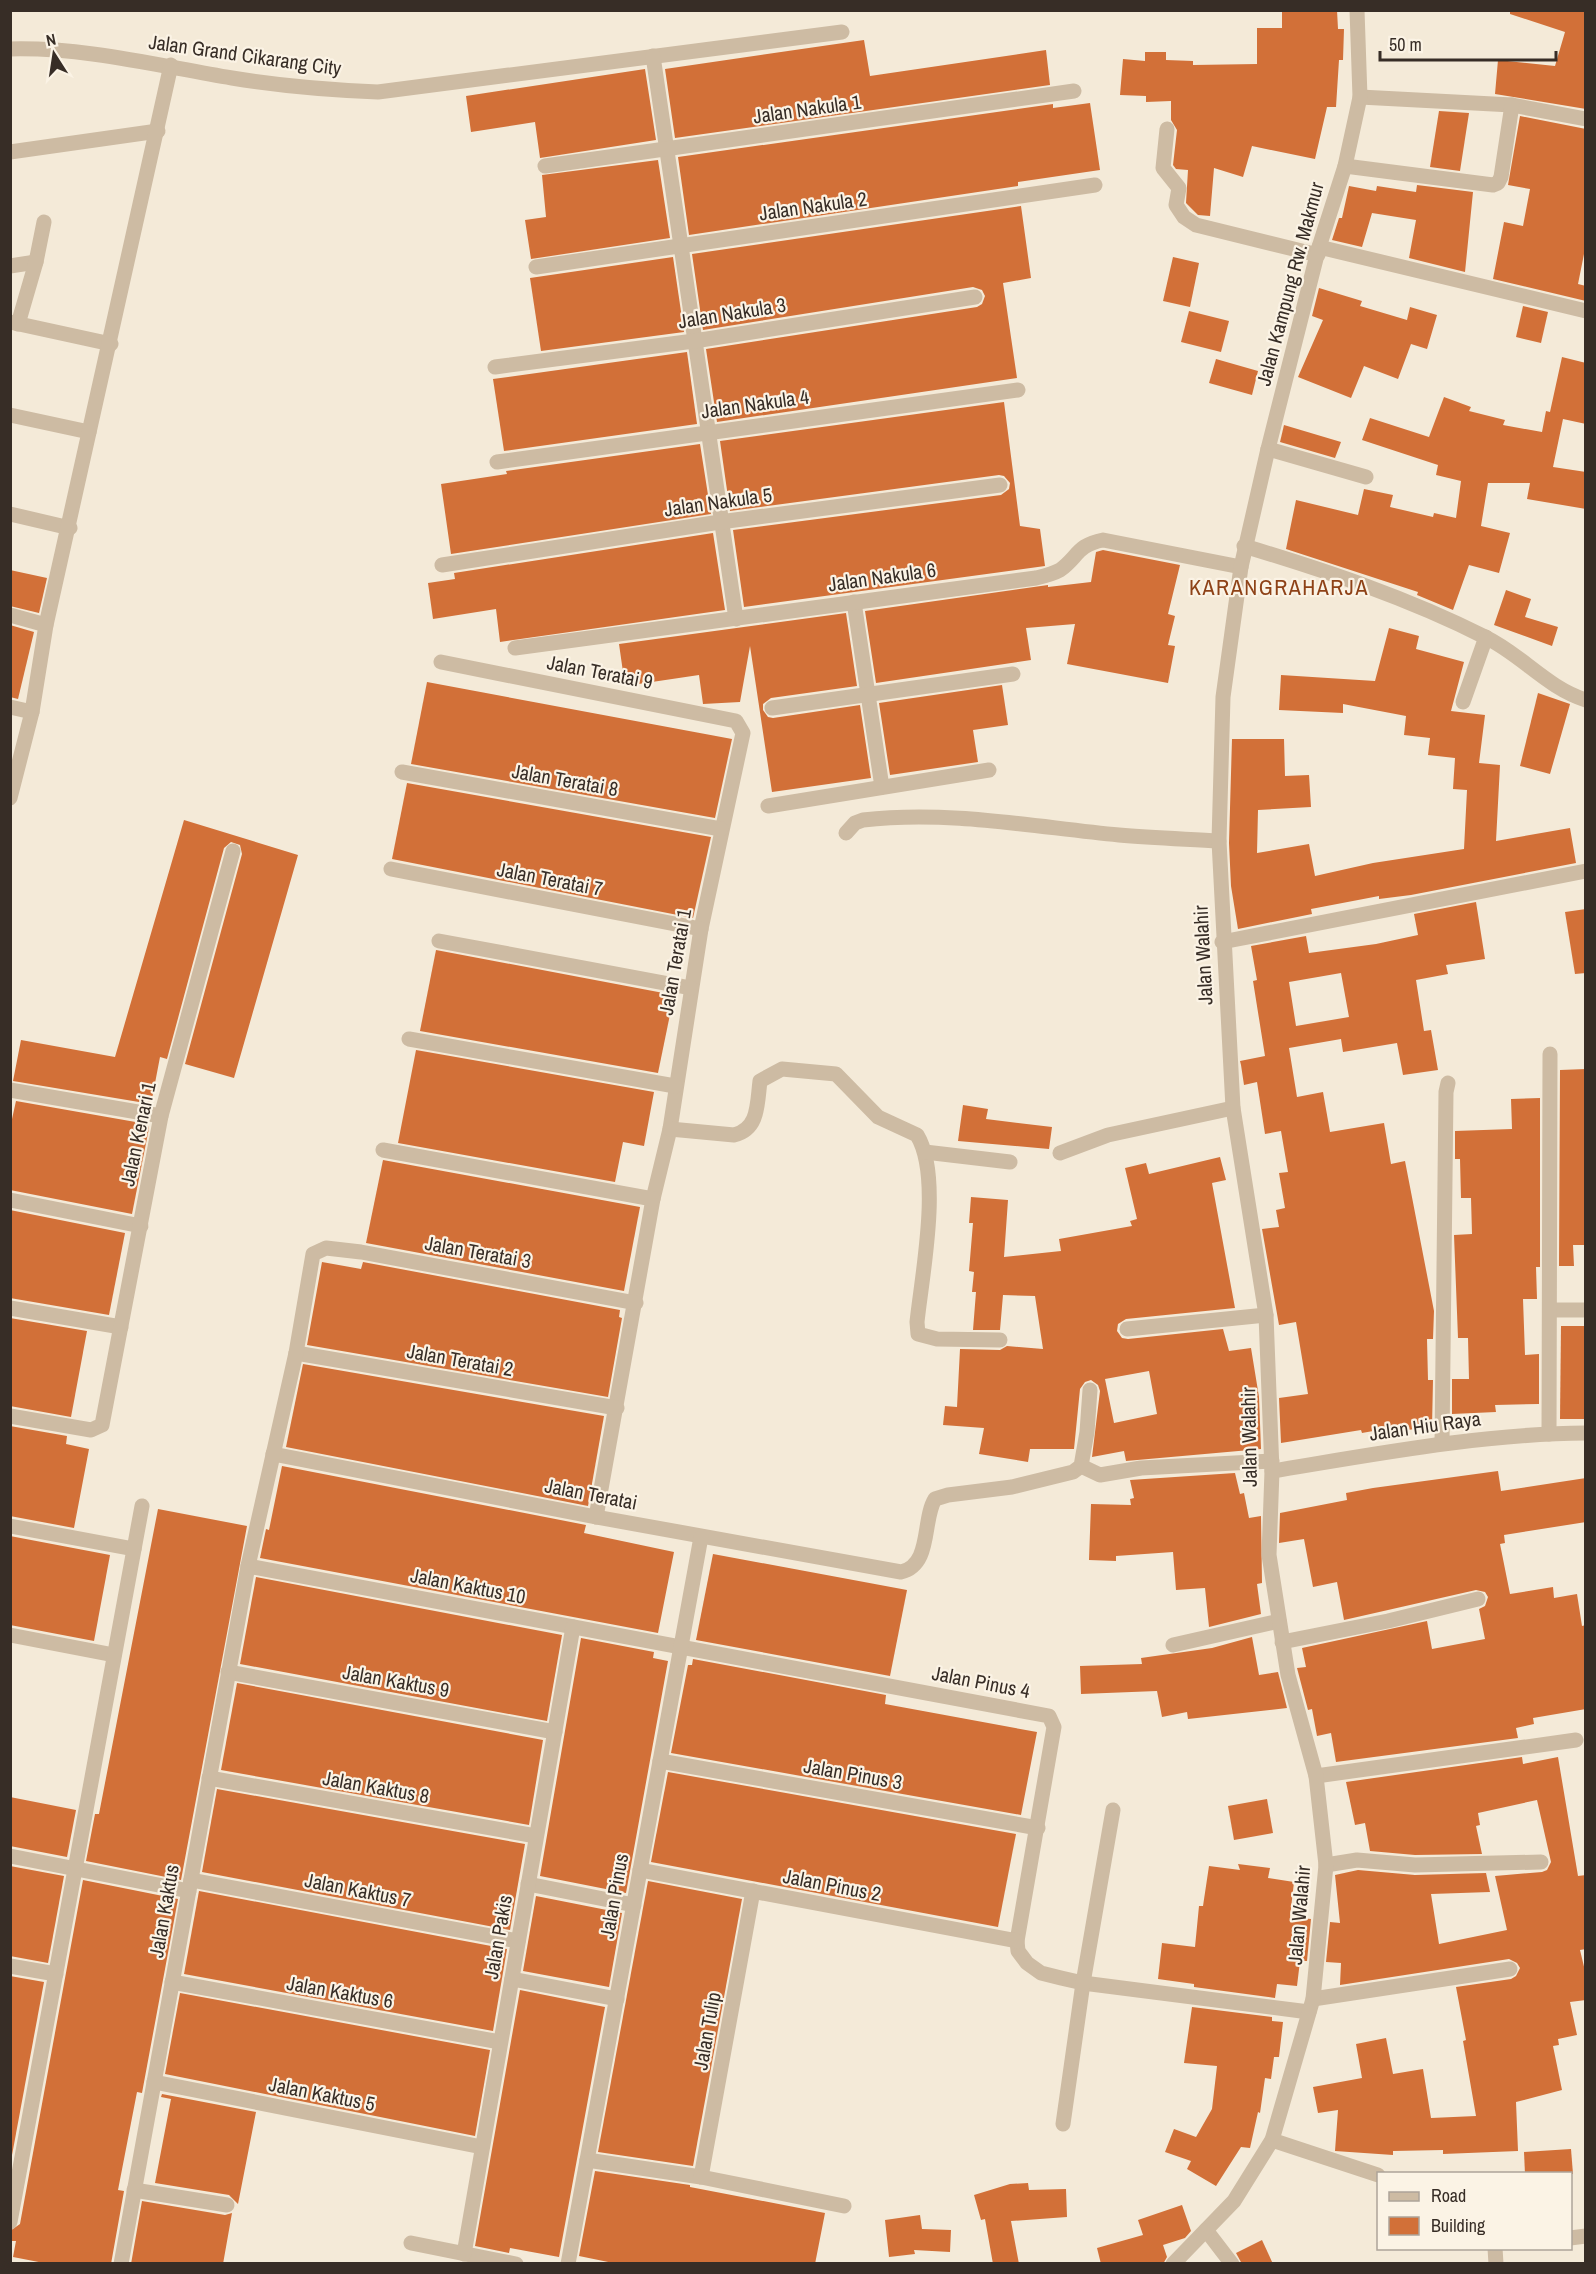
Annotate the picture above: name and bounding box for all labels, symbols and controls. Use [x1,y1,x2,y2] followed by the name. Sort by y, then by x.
[24,24,84,84] north arrow
[1380,24,1556,62] scale bar
[44,28,58,51] text: N
[147,28,344,81] street label: Jalan Grand Cikarang City
[1389,32,1422,57] text: 50 m
[751,88,863,129] street label: Jalan Nakula 1
[1249,179,1330,389] street label: Jalan Kampung Rw. Makmur
[757,185,869,226] street label: Jalan Nakula 2
[676,291,788,334] street label: Jalan Nakula 3
[699,383,811,424] street label: Jalan Nakula 4
[662,481,774,522] street label: Jalan Nakula 5
[826,556,938,597] street label: Jalan Nakula 6
[1189,572,1369,602] district label: KARANGRAHARJA
[545,648,655,695] street label: Jalan Teratai 9
[510,757,620,802] street label: Jalan Teratai 8
[495,855,605,902] street label: Jalan Teratai 7
[1186,904,1219,1006] street label: Jalan Walahir
[652,907,697,1017] street label: Jalan Teratai 1
[113,1079,162,1188] street label: Jalan Kenari 1
[423,1229,533,1274] street label: Jalan Teratai 3
[405,1337,515,1382] street label: Jalan Teratai 2
[1234,1386,1263,1487] street label: Jalan Walahir
[1368,1404,1482,1447] street label: Jalan Hiu Raya
[543,1471,640,1516] street label: Jalan Teratai
[408,1561,528,1610] street label: Jalan Kaktus 10
[341,1658,451,1703] street label: Jalan Kaktus 9
[930,1659,1032,1704] street label: Jalan Pinus 4
[802,1752,904,1795] street label: Jalan Pinus 3
[321,1764,431,1809] street label: Jalan Kaktus 8
[593,1851,634,1940] street label: Jalan Pinus
[142,1862,185,1959] street label: Jalan Kaktus
[781,1862,883,1907] street label: Jalan Pinus 2
[1281,1864,1316,1966] street label: Jalan Walahir
[303,1866,413,1913] street label: Jalan Kaktus 7
[477,1893,518,1981] street label: Jalan Pakis
[285,1969,395,2014] street label: Jalan Kaktus 6
[686,1990,727,2072] street label: Jalan Tulip
[267,2070,377,2117] street label: Jalan Kaktus 5
[1377,2172,1572,2250] legend
[1431,2183,1466,2208] text: Road
[1431,2213,1486,2238] text: Building

